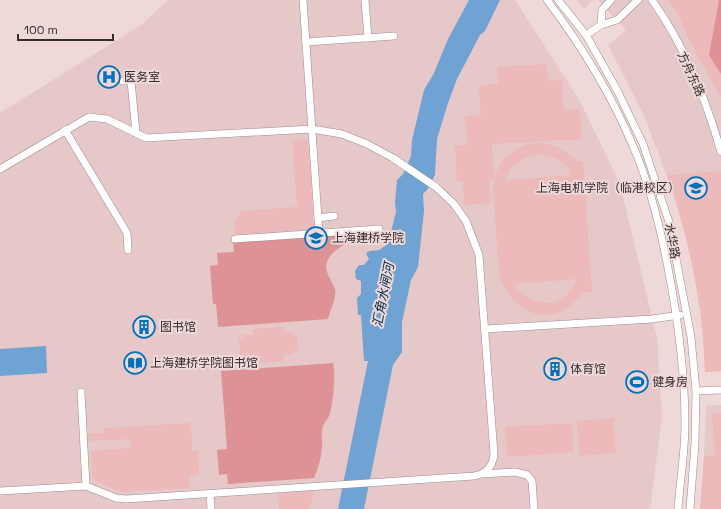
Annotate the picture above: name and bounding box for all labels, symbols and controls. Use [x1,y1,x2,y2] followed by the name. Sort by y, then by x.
[18,16,113,42] scale bar
[24,22,58,38] text: 100 m
[674,49,708,99] street label: 方舟东路
[96,64,122,90] hospital icon: 医务室
[124,69,160,85] place label: 医务室
[683,175,709,201] school or university icon: 上海电机学院（临港校区）
[536,180,680,196] place label: 上海电机学院（临港校区）
[661,222,683,260] street label: 水华路
[303,225,329,251] school or university icon: 上海建桥学院
[332,230,404,246] place label: 上海建桥学院
[368,259,398,329] water label: 汇角水闸河
[131,314,157,340] building icon: 图书馆
[160,319,196,335] place label: 图书馆
[122,350,148,376] library icon: 上海建桥学院图书馆
[150,355,258,371] place label: 上海建桥学院图书馆
[542,356,568,382] building icon: 体育馆
[570,361,606,377] place label: 体育馆
[624,369,650,395] sports icon: 健身房
[652,374,688,390] place label: 健身房

